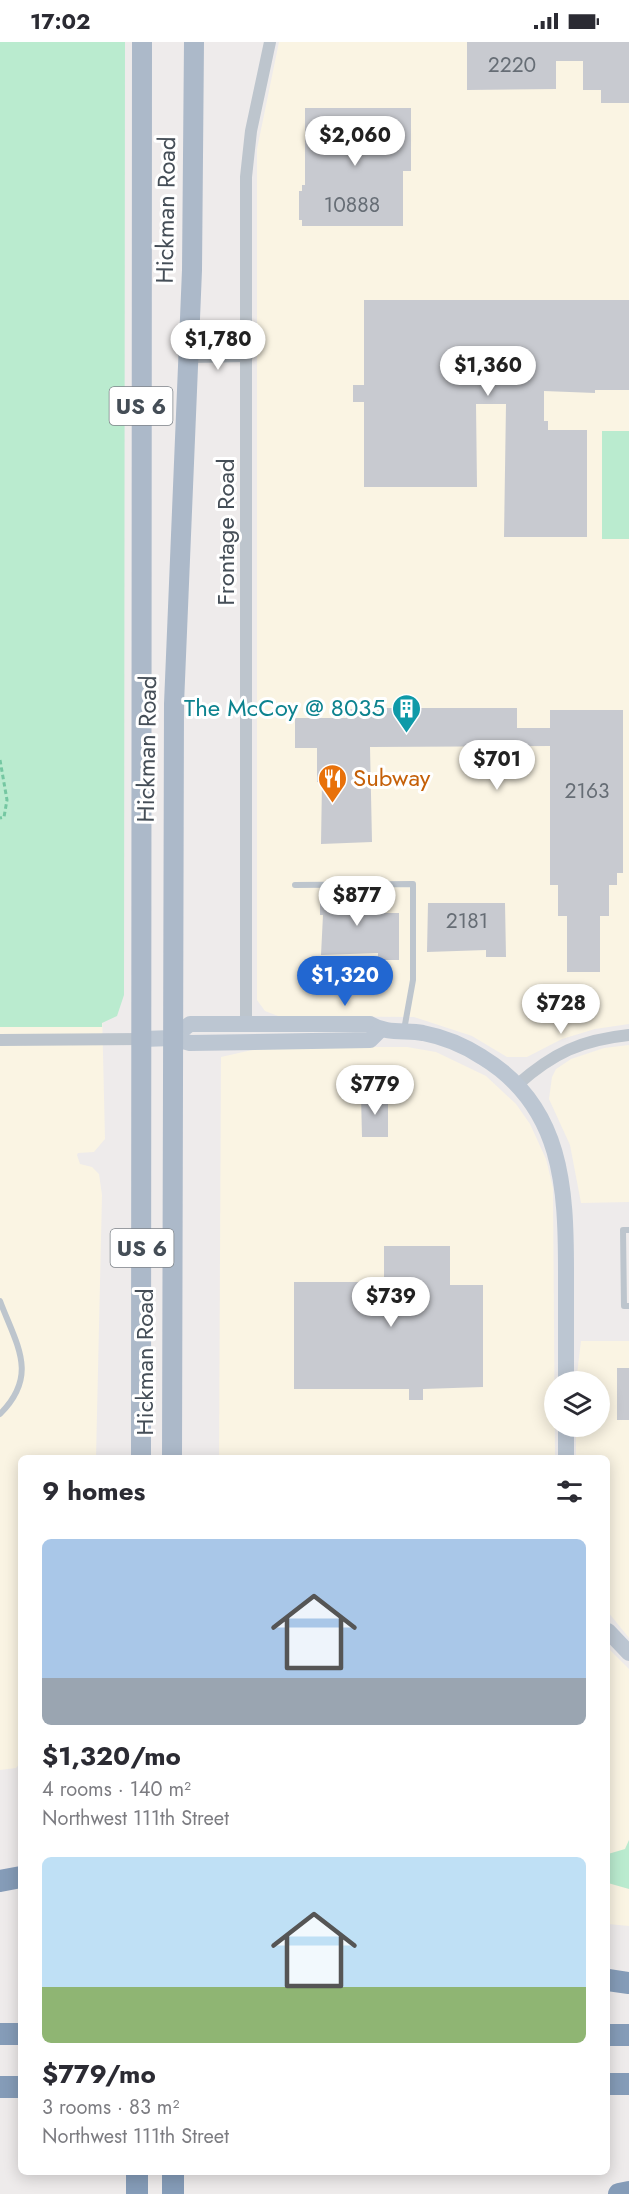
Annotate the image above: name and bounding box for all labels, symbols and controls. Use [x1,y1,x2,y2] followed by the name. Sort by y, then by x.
[30,5,91,37] text: 17:02
[488,50,536,80] house number: 2220
[306,116,404,167] pin: $2,060
[319,121,391,150] text: $2,060
[147,136,184,284] street label: Hickman Road
[324,190,380,220] house number: 10888
[169,320,267,371] pin: $1,780
[185,325,251,354] text: $1,780
[439,346,537,397] pin: $1,360
[454,351,522,380] text: $1,360
[110,387,172,425] road number: US 6
[208,458,243,606] street label: Frontage Road
[128,675,165,823] street label: Hickman Road
[184,690,385,725] place label: The McCoy @ 8035
[390,692,422,734] building icon: The McCoy @ 8035
[461,740,533,791] pin: $701
[473,745,521,774] text: $701
[353,760,431,795] place label: Subway
[316,762,348,804] restaurant icon: Subway
[565,776,609,806] house number: 2163
[321,876,393,927] pin: $877
[333,881,381,910] text: $877
[446,906,488,936] house number: 2181
[296,956,394,1007] pin: $1,320
[311,961,379,990] text: $1,320
[525,984,597,1035] pin: $728
[536,989,586,1018] text: $728
[339,1065,411,1116] pin: $779
[350,1070,400,1099] text: $779
[110,1229,174,1267] road number: US 6
[355,1277,427,1328] pin: $739
[366,1282,416,1311] text: $739
[127,1288,162,1436] street label: Hickman Road
[544,1371,610,1437] map controls
[544,1371,610,1437] button: layers
[42,1472,145,1510] text: 9 homes
[553,1475,586,1508] icon: filters
[260,1578,368,1686] icon: home
[42,1737,181,1775] text: $1,320/mo
[42,1775,191,1804] text: 4 rooms · 140 m²
[42,1804,229,1833] text: Northwest 111th Street
[260,1896,368,2004] icon: home
[42,2055,156,2093] text: $779/mo
[42,2093,179,2122] text: 3 rooms · 83 m²
[42,2122,229,2151] text: Northwest 111th Street

